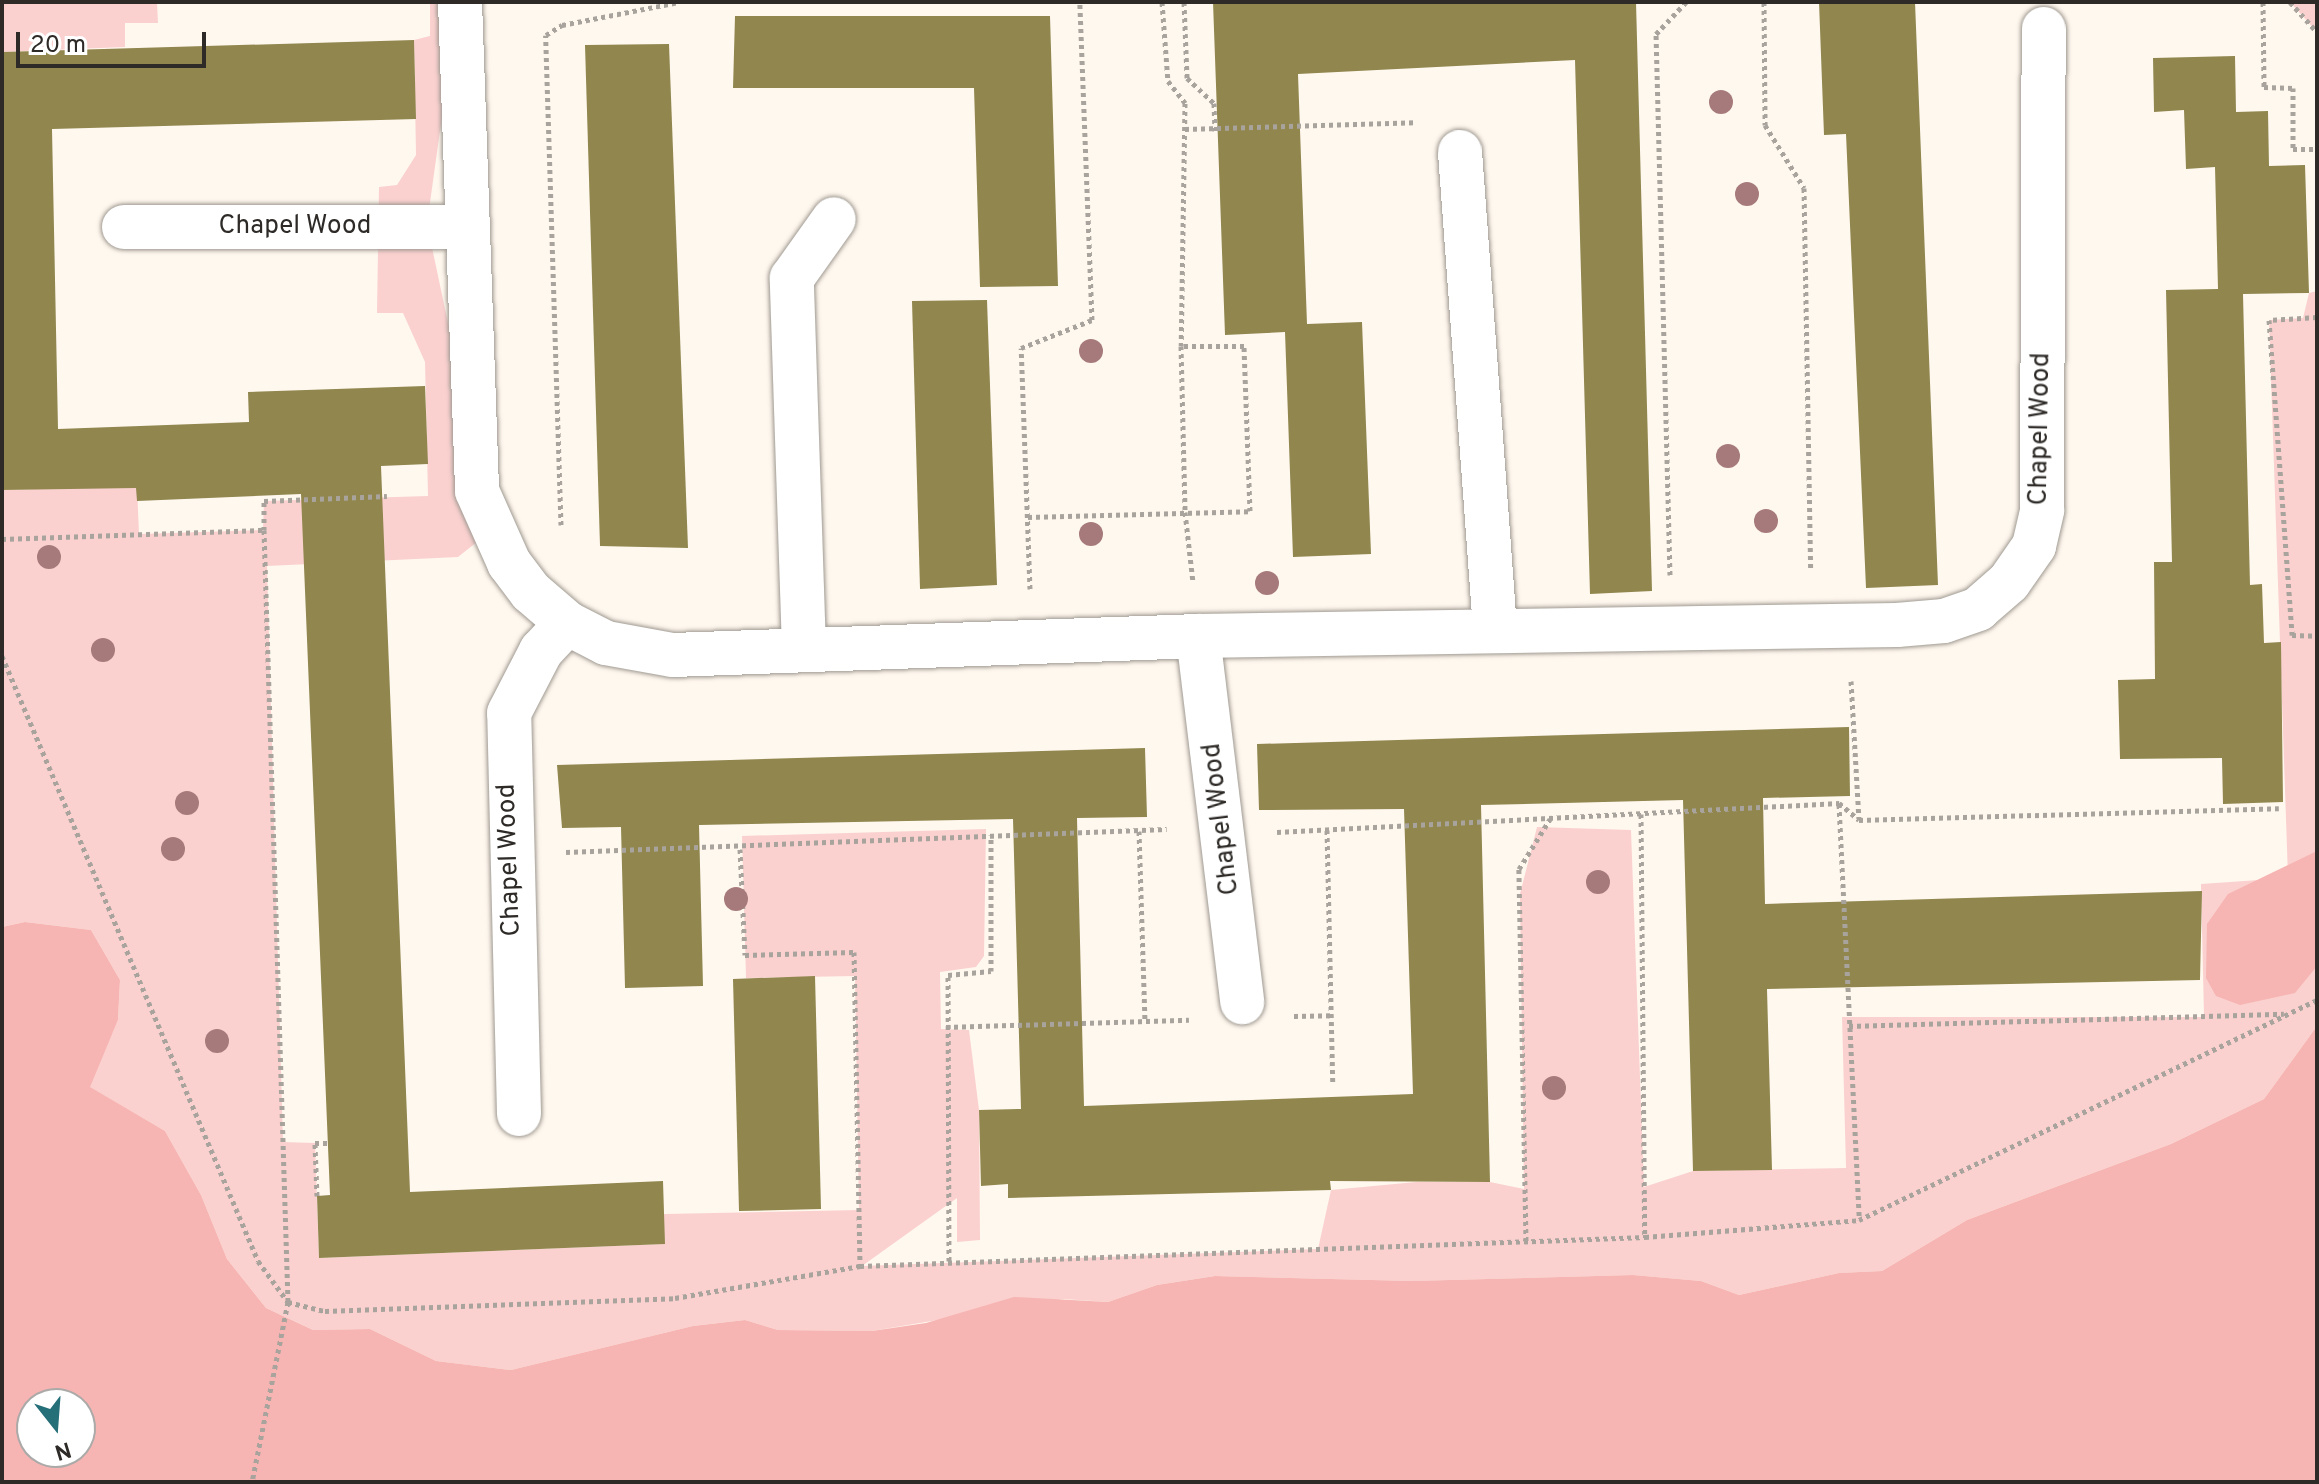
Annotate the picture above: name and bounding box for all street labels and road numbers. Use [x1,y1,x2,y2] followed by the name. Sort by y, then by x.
[218,211,372,243] street label: Chapel Wood
[2024,352,2058,506] street label: Chapel Wood
[1197,741,1247,897] street label: Chapel Wood
[492,783,528,937] street label: Chapel Wood

